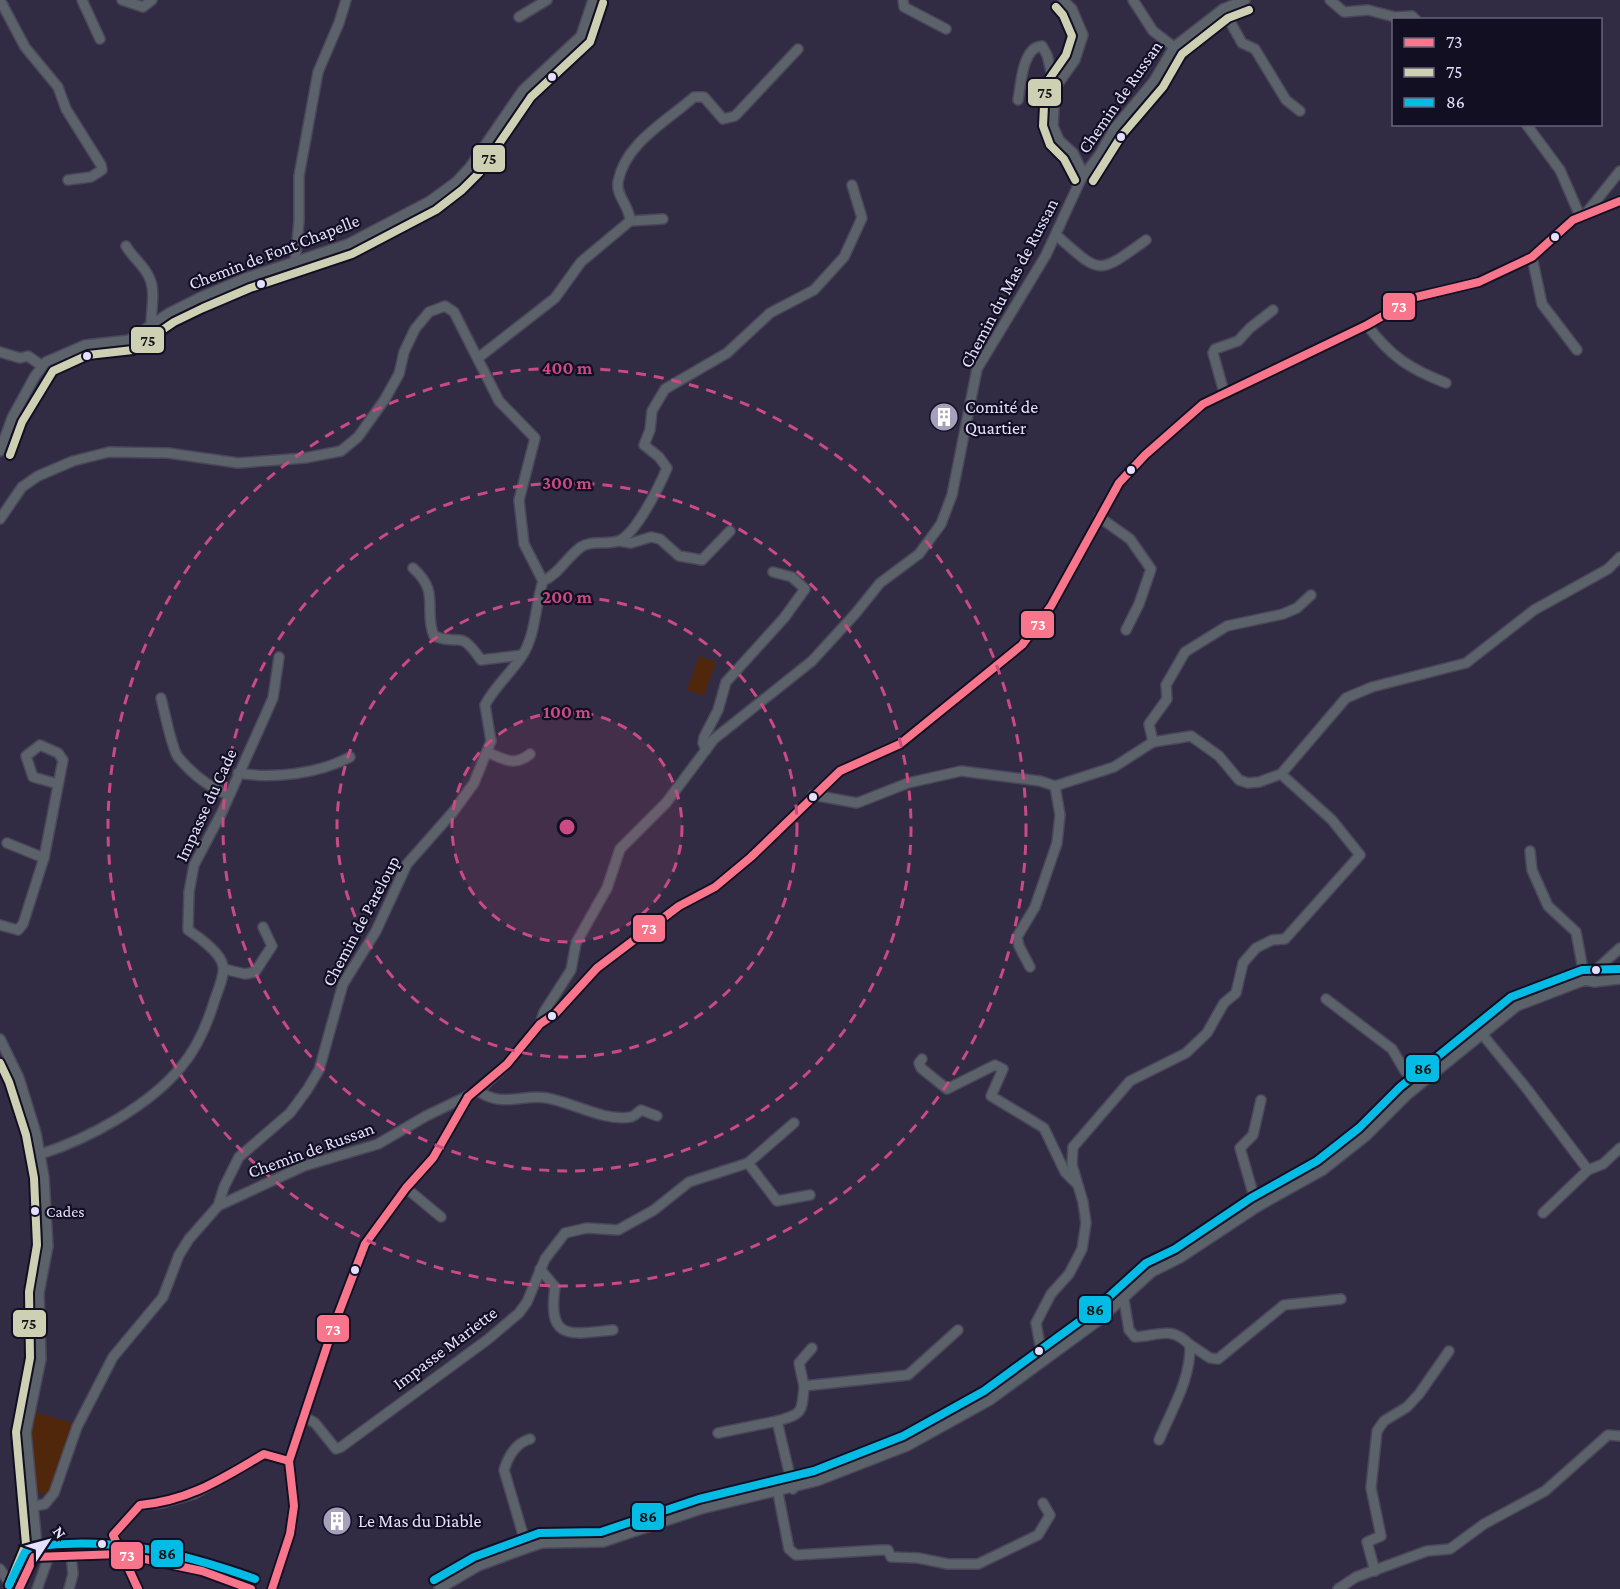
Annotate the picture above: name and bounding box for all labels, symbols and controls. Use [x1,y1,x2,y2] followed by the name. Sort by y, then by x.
[1392,18,1602,126] legend
[1446,32,1463,52] text: 73
[1074,37,1166,157] street label: Chemin de Russan
[1446,62,1463,82] text: 75
[546,71,558,83] unlabelled marker
[1027,78,1062,107] line badge: 75
[1037,84,1053,101] text: 75
[1446,92,1465,112] text: 86
[1115,131,1127,143] unlabelled marker
[472,144,506,173] line badge: 75
[481,150,497,167] text: 75
[956,195,1062,371] street label: Chemin du Mas de Russan
[186,210,362,294] street label: Chemin de Font Chapelle
[1549,231,1561,243] unlabelled marker
[255,278,267,290] unlabelled marker
[1382,292,1416,321] line badge: 73
[1391,298,1407,315] text: 73
[130,326,165,354] line badge: 75
[140,332,156,349] text: 75
[81,350,93,362] unlabelled marker
[542,358,593,378] text: 400 m
[965,397,1038,438] place label: Comité de Quartier
[928,401,960,433] building icon: Comité de Quartier
[1125,464,1137,476] unlabelled marker
[542,473,592,493] text: 300 m
[542,587,593,607] text: 200 m
[1020,610,1055,639] line badge: 73
[1030,616,1046,633] text: 73
[543,702,591,722] text: 100 m
[171,746,241,864] street label: Impasse du Cade
[807,791,819,803] unlabelled marker
[557,817,577,837] centre of rings
[318,852,404,990] street label: Chemin de Pareloup
[632,914,666,943] line badge: 73
[641,920,657,937] text: 73
[1590,964,1602,976] unlabelled marker
[546,1010,558,1022] unlabelled marker
[1405,1054,1440,1083] line badge: 86
[1414,1060,1432,1077] text: 86
[245,1118,377,1182] street label: Chemin de Russan
[46,1203,85,1220] place label: Cades
[29,1205,41,1217] marker: Cades
[349,1264,361,1276] unlabelled marker
[1078,1295,1112,1324] line badge: 86
[1086,1301,1104,1318] text: 86
[389,1302,501,1394] street label: Impasse Mariette
[12,1309,47,1338] line badge: 75
[316,1314,350,1343] line badge: 73
[21,1315,37,1332] text: 75
[325,1321,341,1338] text: 73
[1033,1345,1045,1357] unlabelled marker
[631,1502,665,1531] line badge: 86
[321,1505,353,1537] building icon: Le Mas du Diable
[639,1508,657,1525] text: 86
[18,1511,78,1571] north arrow
[358,1511,481,1531] place label: Le Mas du Diable
[50,1523,70,1542] text: N
[96,1538,108,1550] unlabelled marker
[150,1539,184,1568] line badge: 86
[110,1541,144,1570] line badge: 73
[158,1545,176,1562] text: 86
[119,1547,135,1564] text: 73

